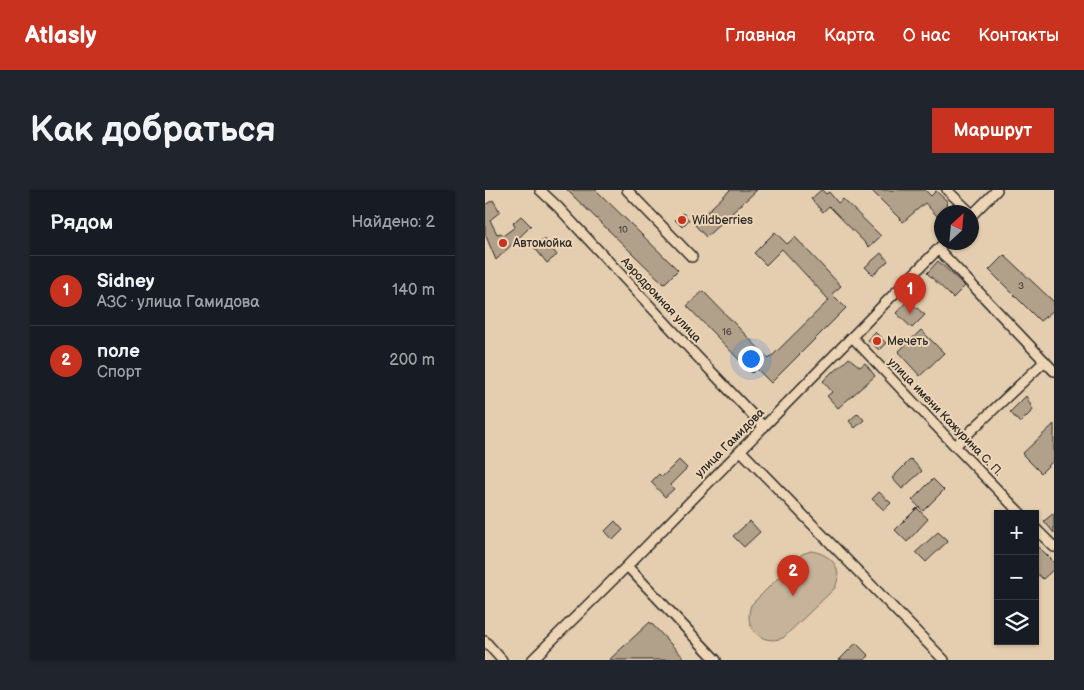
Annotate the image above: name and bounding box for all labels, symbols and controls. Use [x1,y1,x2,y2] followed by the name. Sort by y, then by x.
[25,21,96,50] text: Atlasly
[725,25,796,46] text: Главная
[824,25,875,46] text: Карта
[903,25,950,46] text: О нас
[978,25,1059,46] text: Контакты
[932,108,1054,153] button: Маршрут
[30,109,276,152] text: Как добраться
[934,205,979,250] north arrow
[50,210,113,235] text: Рядом
[351,213,435,232] text: Найдено: 2
[692,213,753,228] place label: Wildberries
[676,214,688,226] marker: Wildberries
[618,224,628,236] house number: 10
[512,236,572,251] place label: Автомойка
[497,237,509,249] marker: Автомойка
[617,253,704,346] street label: Аэродромная улица
[97,270,155,293] text: Sidney
[894,273,926,314] pin: 1
[1018,280,1024,292] house number: 3
[63,281,69,300] text: 1
[392,281,435,300] text: 140 m
[97,293,260,312] text: АЗС · улица Гамидова
[722,326,732,338] house number: 16
[887,334,928,349] place label: Мечеть
[871,335,883,347] marker: Мечеть
[97,340,140,363] text: поле
[738,346,764,372] your location
[61,351,71,370] text: 2
[389,351,435,370] text: 200 m
[884,355,1006,479] street label: улица имени Кажурина С. П.
[97,363,142,382] text: Спорт
[692,405,768,481] street label: улица Гамидова
[994,510,1039,645] map controls
[994,510,1039,555] button: +
[777,555,809,596] pin: 2
[994,555,1039,600] button: −
[994,600,1039,645] button: layers

